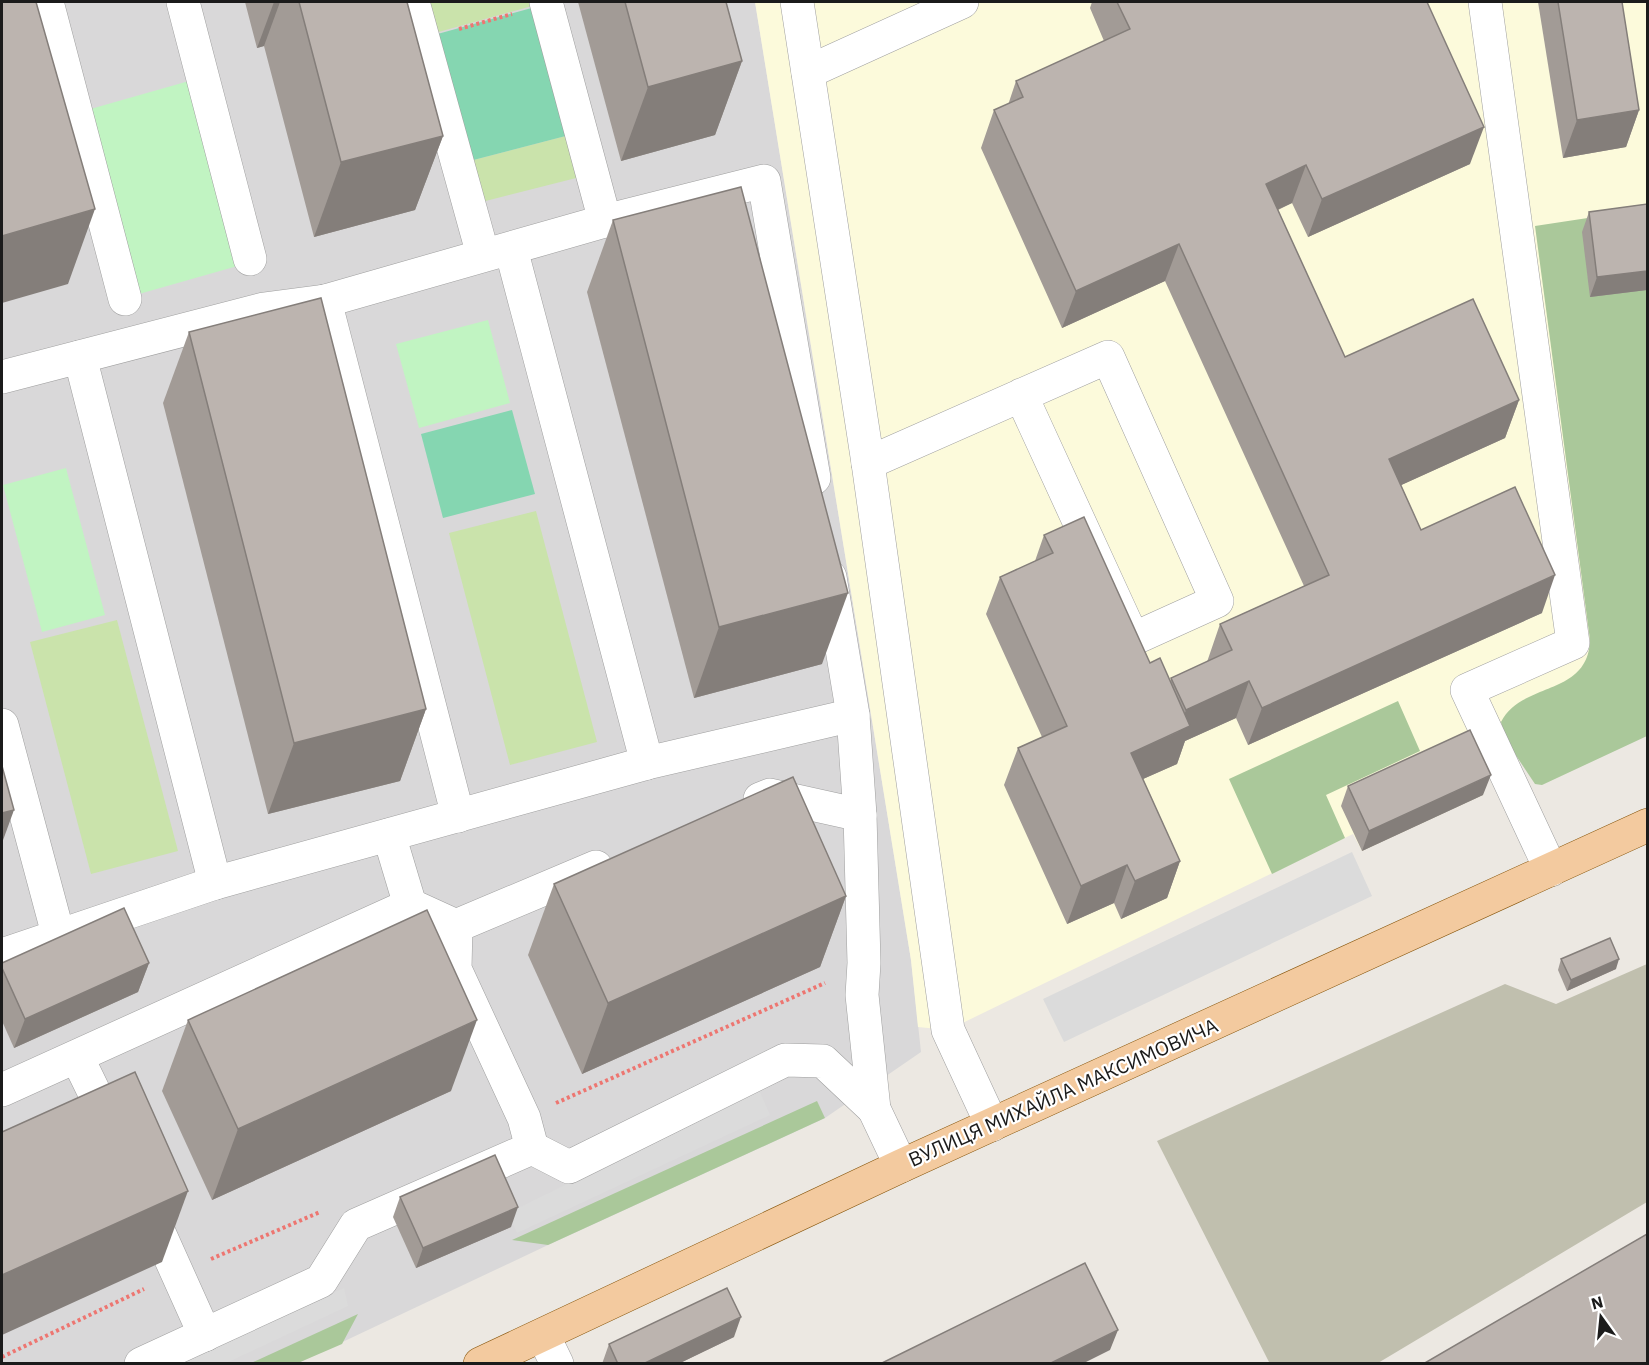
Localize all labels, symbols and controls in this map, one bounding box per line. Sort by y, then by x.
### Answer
street label: ВУЛИЦЯ МИХАЙЛА МАКСИМОВИЧА [904,1011,1222,1173]
north arrow [1571,1287,1631,1347]
text: N [1589,1291,1605,1314]

